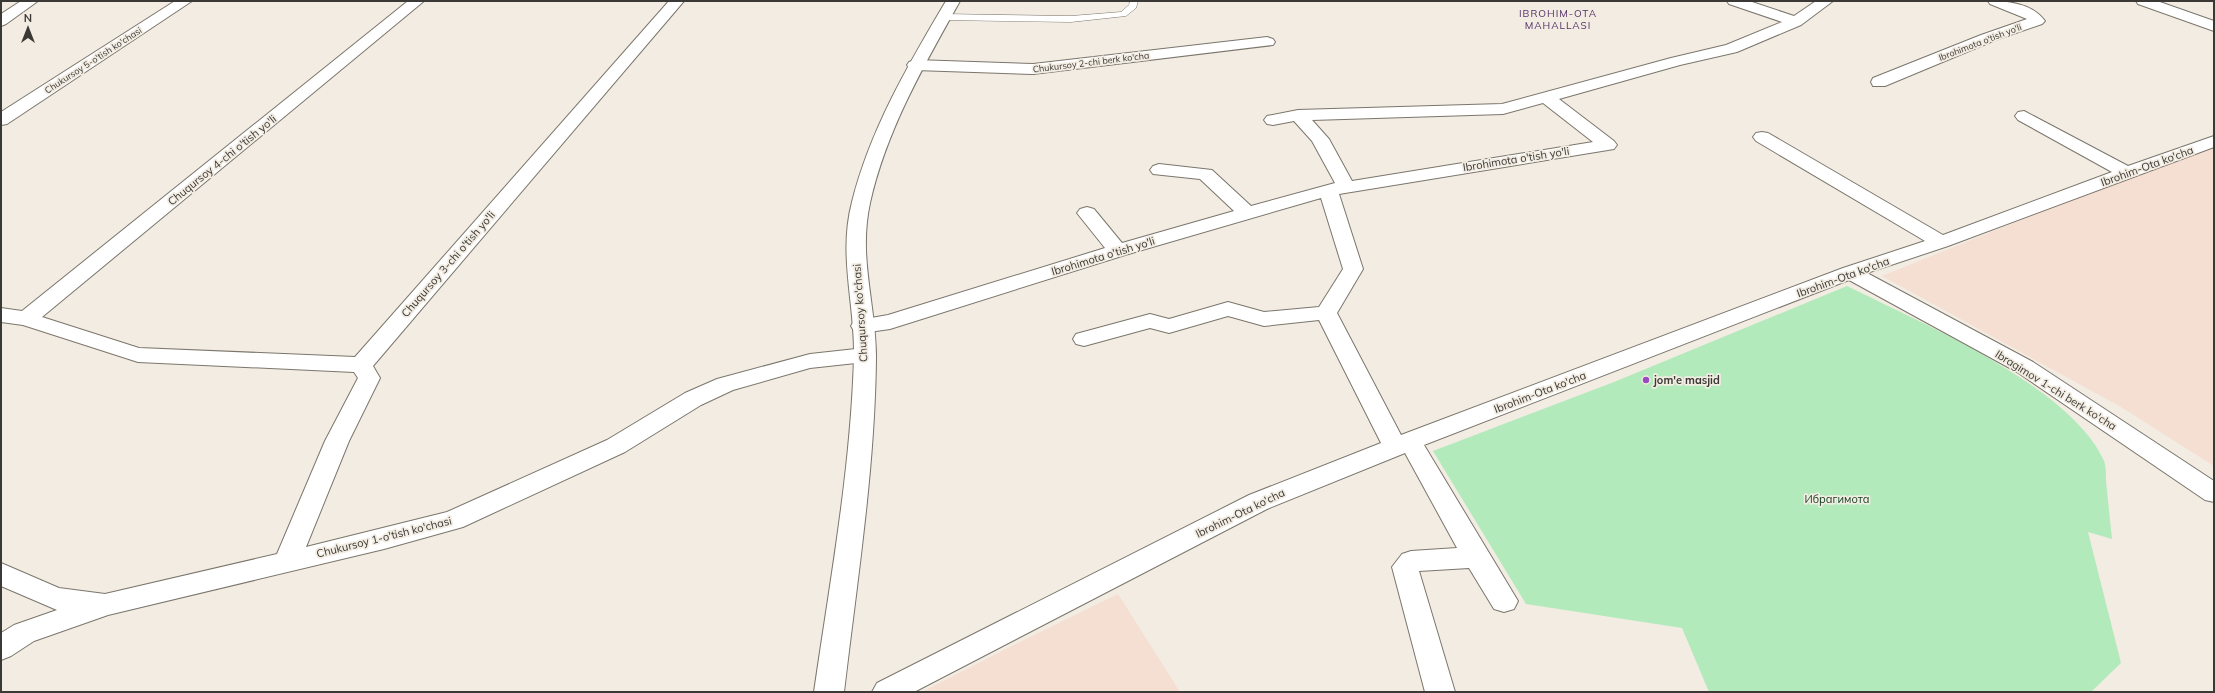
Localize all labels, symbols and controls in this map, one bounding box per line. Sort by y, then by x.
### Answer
district label: IBROHIM-OTA MAHALLASI [1519,7,1597,32]
north arrow [8,8,48,48]
text: N [24,11,32,25]
street label: Ibrohimota o'tish yo'li [1937,21,2023,64]
street label: Chukursoy 5-o'tish ko'chasi [42,24,144,96]
street label: Chukursoy 2-chi berk ko'cha [1032,49,1150,76]
street label: Chuqursoy 4-chi o'tish yo'li [165,112,279,208]
street label: Ibrohim-Ota ko'cha [2099,143,2195,189]
street label: Ibrohimota o'tish yo'li [1462,144,1570,174]
street label: Chuqursoy 3-chi o'tish yo'li [398,208,498,320]
street label: Ibrohimota o'tish yo'li [1050,234,1156,278]
street label: Ibrohim-Ota ko'cha [1795,254,1891,300]
street label: Chuqursoy ko'chasi [850,263,870,363]
street label: Ibragimov 1-chi berk ko'cha [1993,347,2119,433]
street label: Ibrohim-Ota ko'cha [1492,368,1588,416]
place label: jom'e masjid [1653,373,1720,387]
marker: jom'e masjid [1641,375,1651,385]
street label: Ibrohim-Ota ko'cha [1193,485,1287,541]
park label: Ибрагимота [1805,492,1870,506]
street label: Chukursoy 1-o'tish ko'chasi [315,513,453,561]

